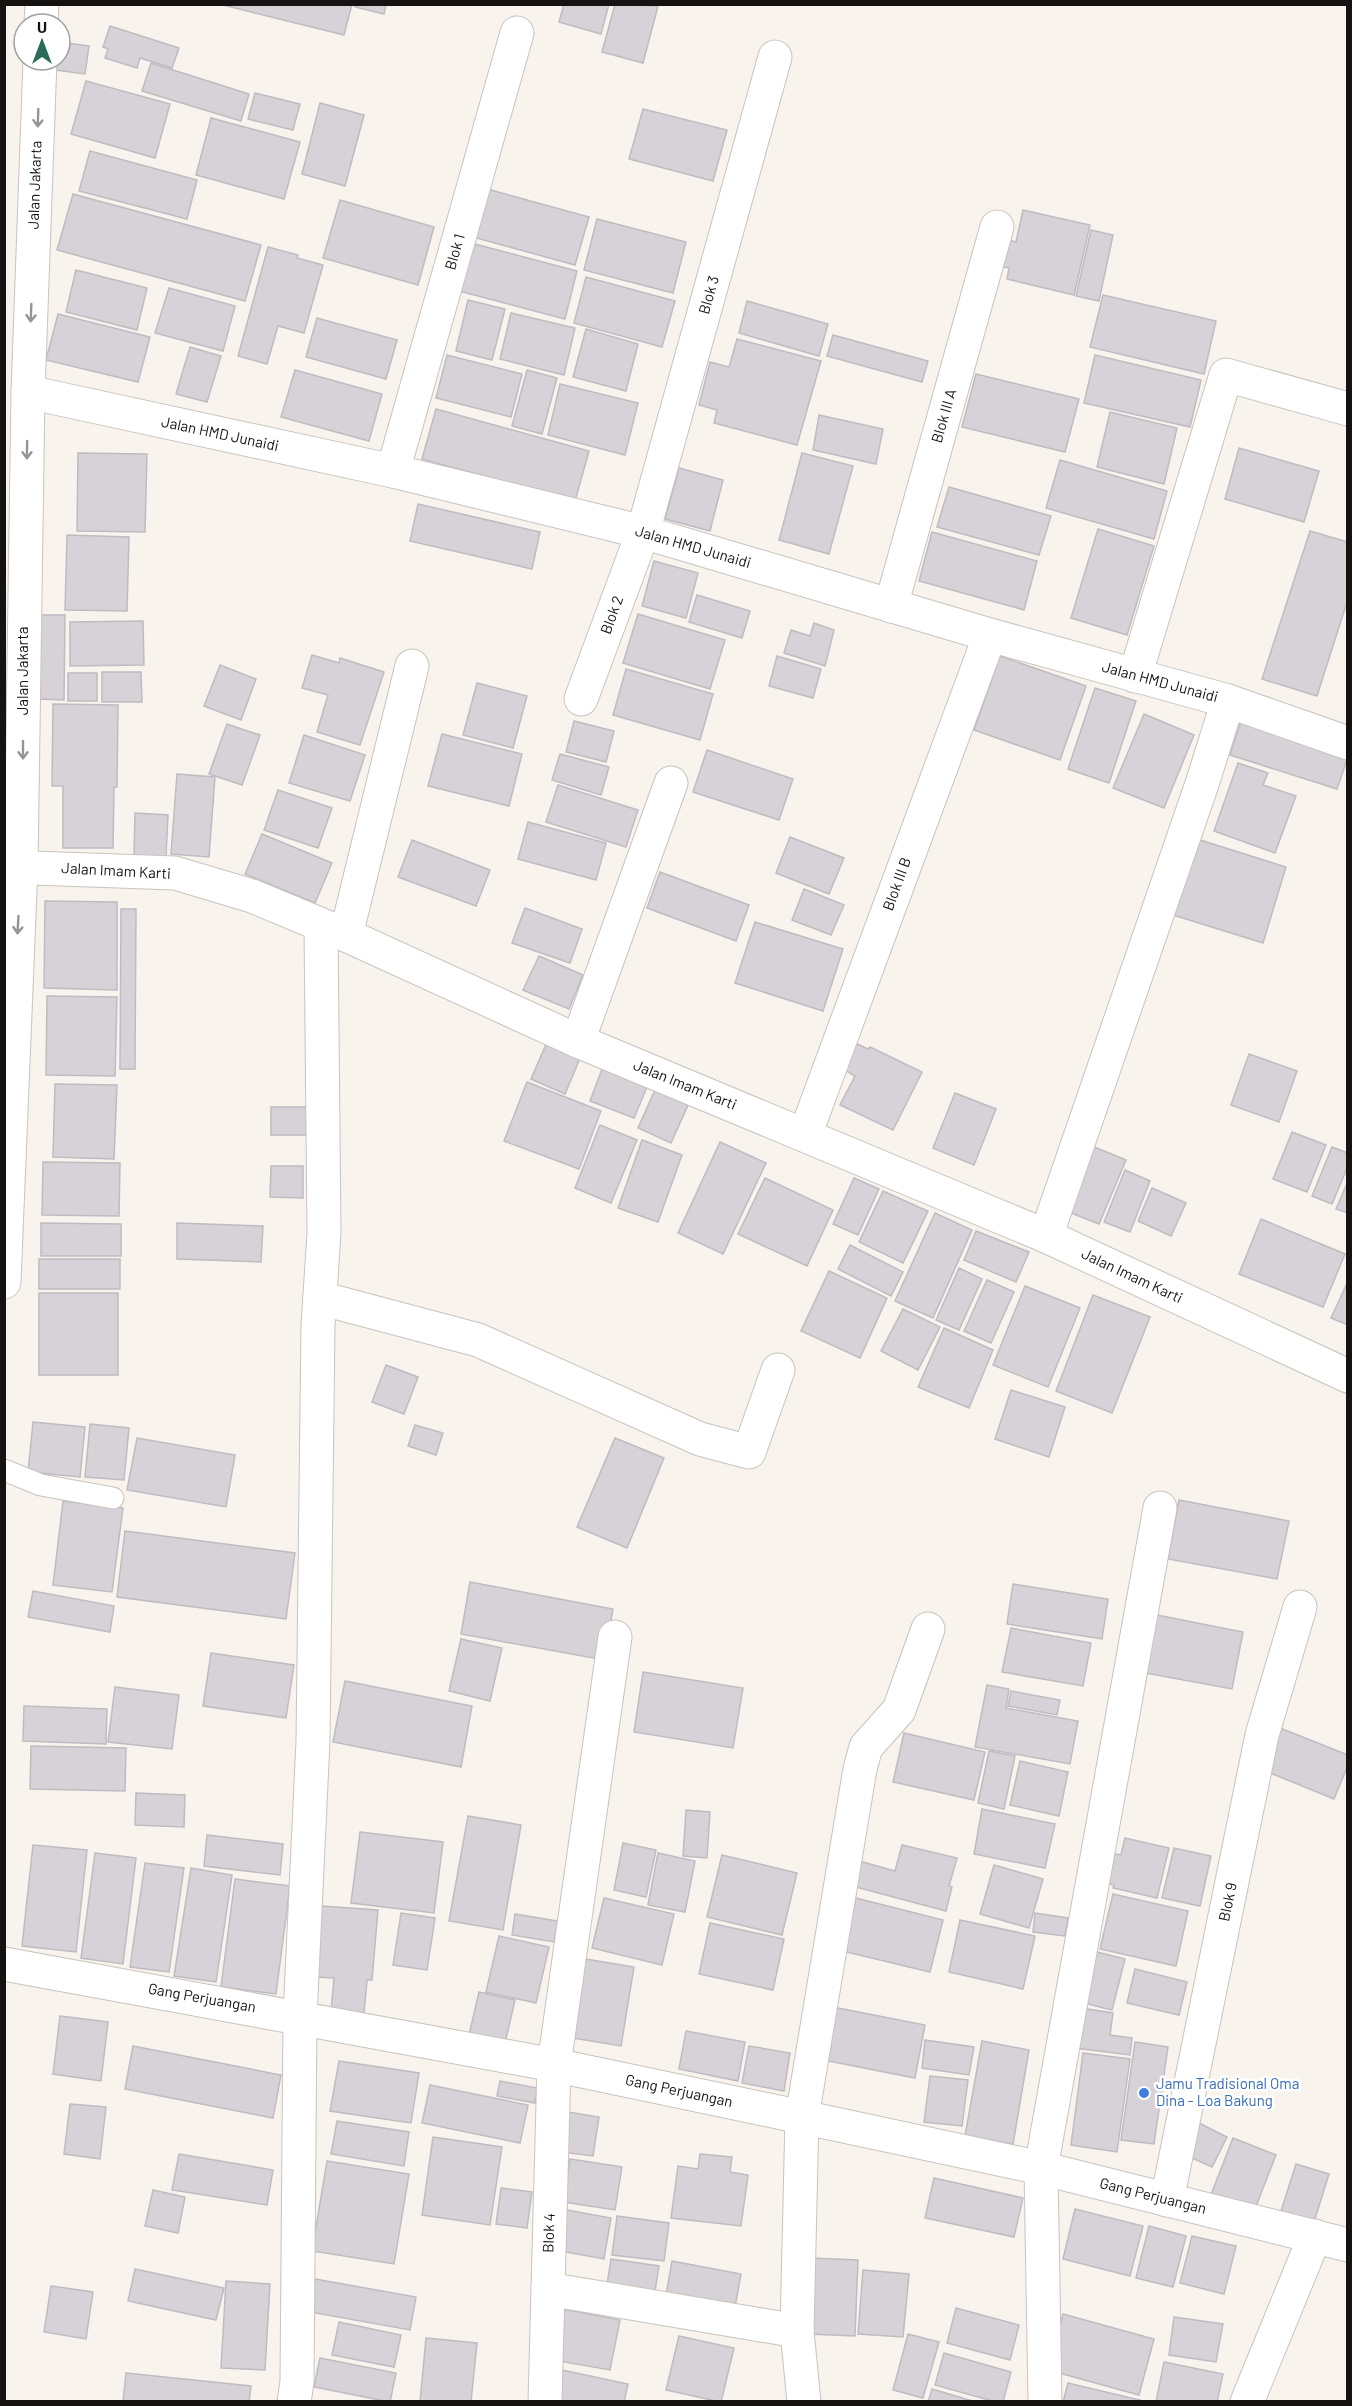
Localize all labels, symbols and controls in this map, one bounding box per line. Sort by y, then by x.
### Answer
north arrow [12,12,72,72]
text: U [37,17,47,36]
one-way arrow [32,108,43,128]
street label: Jalan Jakarta [23,140,45,230]
street label: Blok 1 [440,232,468,272]
street label: Blok 3 [694,273,722,316]
one-way arrow [25,303,36,323]
street label: Blok III A [927,387,959,445]
street label: Jalan HMD Junaidi [160,412,281,454]
one-way arrow [21,440,32,460]
street label: Jalan HMD Junaidi [633,521,753,571]
street label: Blok 2 [596,593,626,636]
street label: Jalan Jakarta [13,627,31,715]
street label: Jalan HMD Junaidi [1100,657,1220,705]
one-way arrow [17,740,29,760]
street label: Blok III B [878,854,914,913]
street label: Jalan Imam Karti [61,858,171,882]
one-way arrow [12,915,23,935]
street label: Jalan Imam Karti [631,1055,740,1113]
street label: Jalan Imam Karti [1079,1244,1186,1306]
street label: Blok 9 [1214,1881,1240,1923]
street label: Gang Perjuangan [147,1979,257,2015]
street label: Gang Perjuangan [624,2070,734,2110]
place label: Jamu Tradisional Oma Dina - Loa Bakung [1156,2074,1299,2109]
marker: Jamu Tradisional Oma Dina - Loa Bakung [1137,2086,1151,2100]
street label: Gang Perjuangan [1098,2173,1208,2217]
street label: Blok 4 [538,2213,558,2253]

